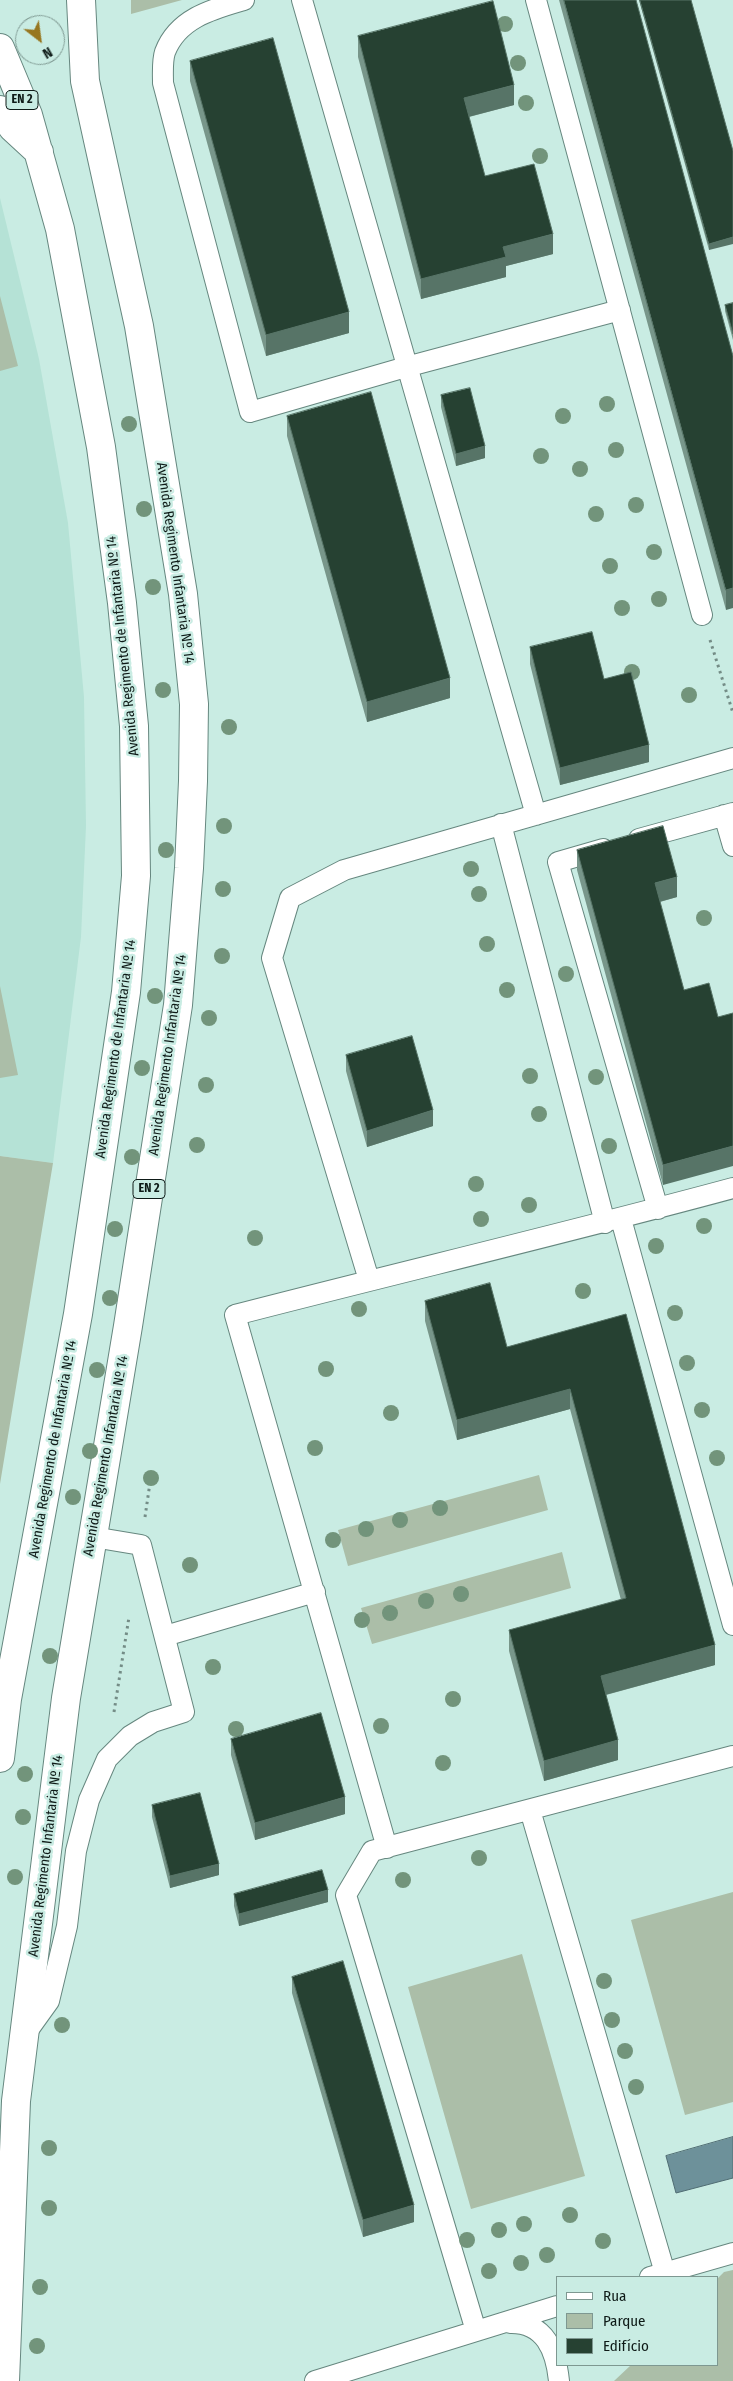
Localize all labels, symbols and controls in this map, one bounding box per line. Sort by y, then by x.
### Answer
north arrow [15,15,65,65]
text: N [39,43,55,62]
road number: EN 2 [6,90,38,110]
street label: Avenida Regimento Infantaria Nº 14 [153,461,197,665]
street label: Avenida Regimento de Infantaria Nº 14 [103,535,143,757]
street label: Avenida Regimento de Infantaria Nº 14 [92,939,140,1159]
street label: Avenida Regimento Infantaria Nº 14 [146,953,190,1157]
road number: EN 2 [133,1180,165,1198]
street label: Avenida Regimento de Infantaria Nº 14 [26,1339,80,1559]
street label: Avenida Regimento Infantaria Nº 14 [80,1355,132,1557]
street label: Avenida Regimento Infantaria Nº 14 [25,1754,67,1958]
legend [556,2276,718,2366]
text: Rua [603,2287,626,2305]
text: Parque [603,2312,646,2330]
text: Edifício [603,2337,649,2355]

